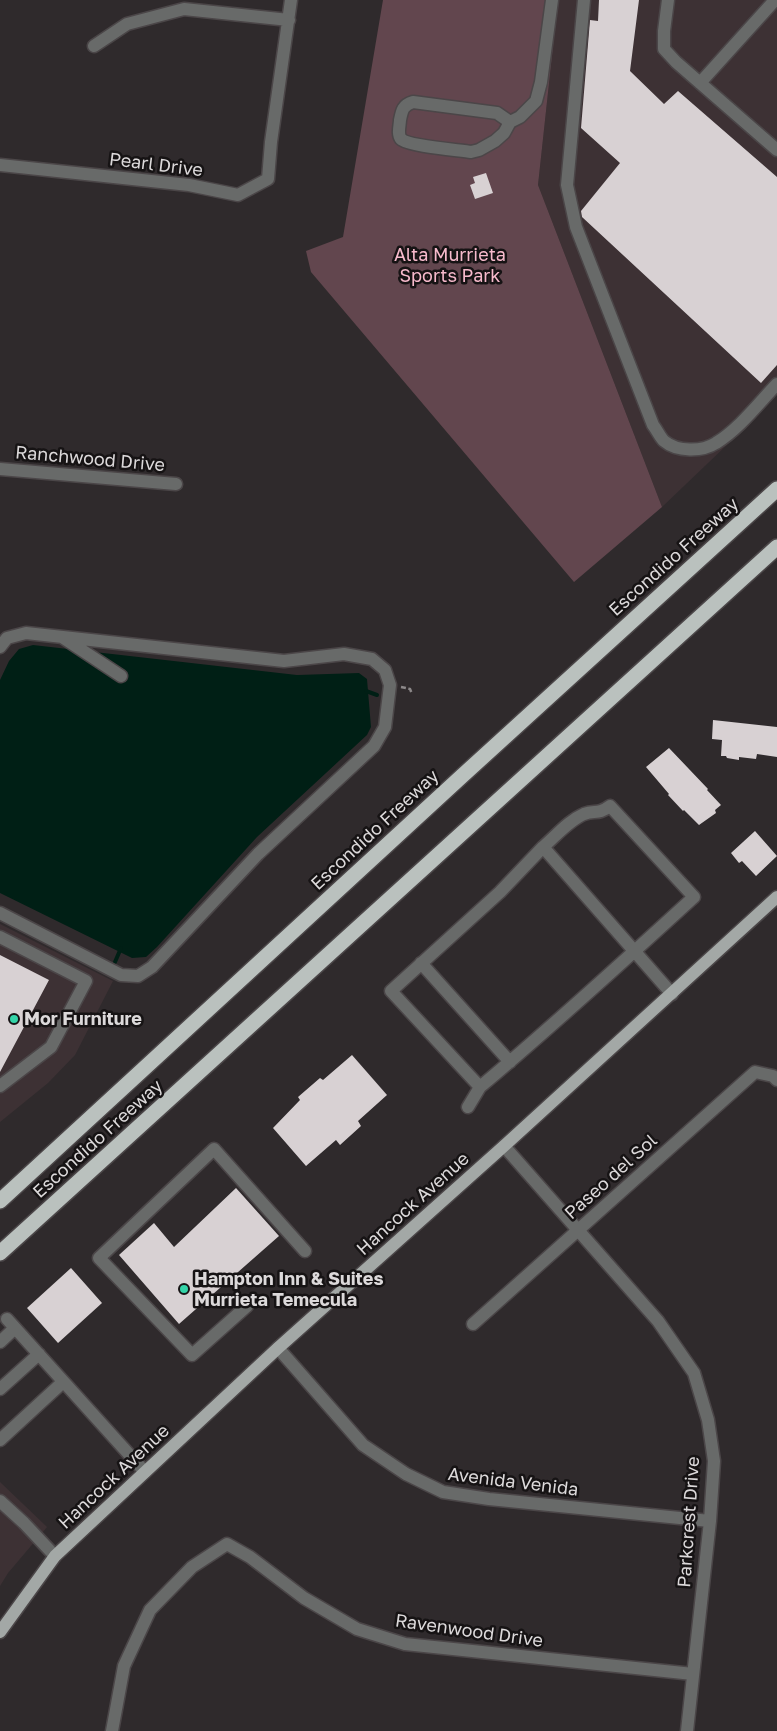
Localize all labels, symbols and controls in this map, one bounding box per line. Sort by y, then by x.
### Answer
street label: Pearl Drive [108,149,204,181]
park label: Alta Murrieta Sports Park [394,244,506,286]
street label: Ranchwood Drive [14,442,166,476]
street label: Escondido Freeway [605,493,743,621]
street label: Escondido Freeway [307,765,443,895]
place label: Mor Furniture [24,1008,142,1030]
marker: Mor Furniture [8,1013,20,1025]
street label: Escondido Freeway [29,1075,167,1203]
street label: Paseo del Sol [560,1130,662,1224]
street label: Hancock Avenue [352,1148,474,1260]
place label: Hampton Inn & Suites Murrieta Temecula [194,1268,384,1310]
marker: Hampton Inn & Suites Murrieta Temecula [178,1283,190,1295]
street label: Hancock Avenue [54,1420,174,1534]
street label: Parkcrest Drive [674,1456,704,1588]
street label: Avenida Venida [447,1463,579,1501]
street label: Ravenwood Drive [394,1610,544,1652]

